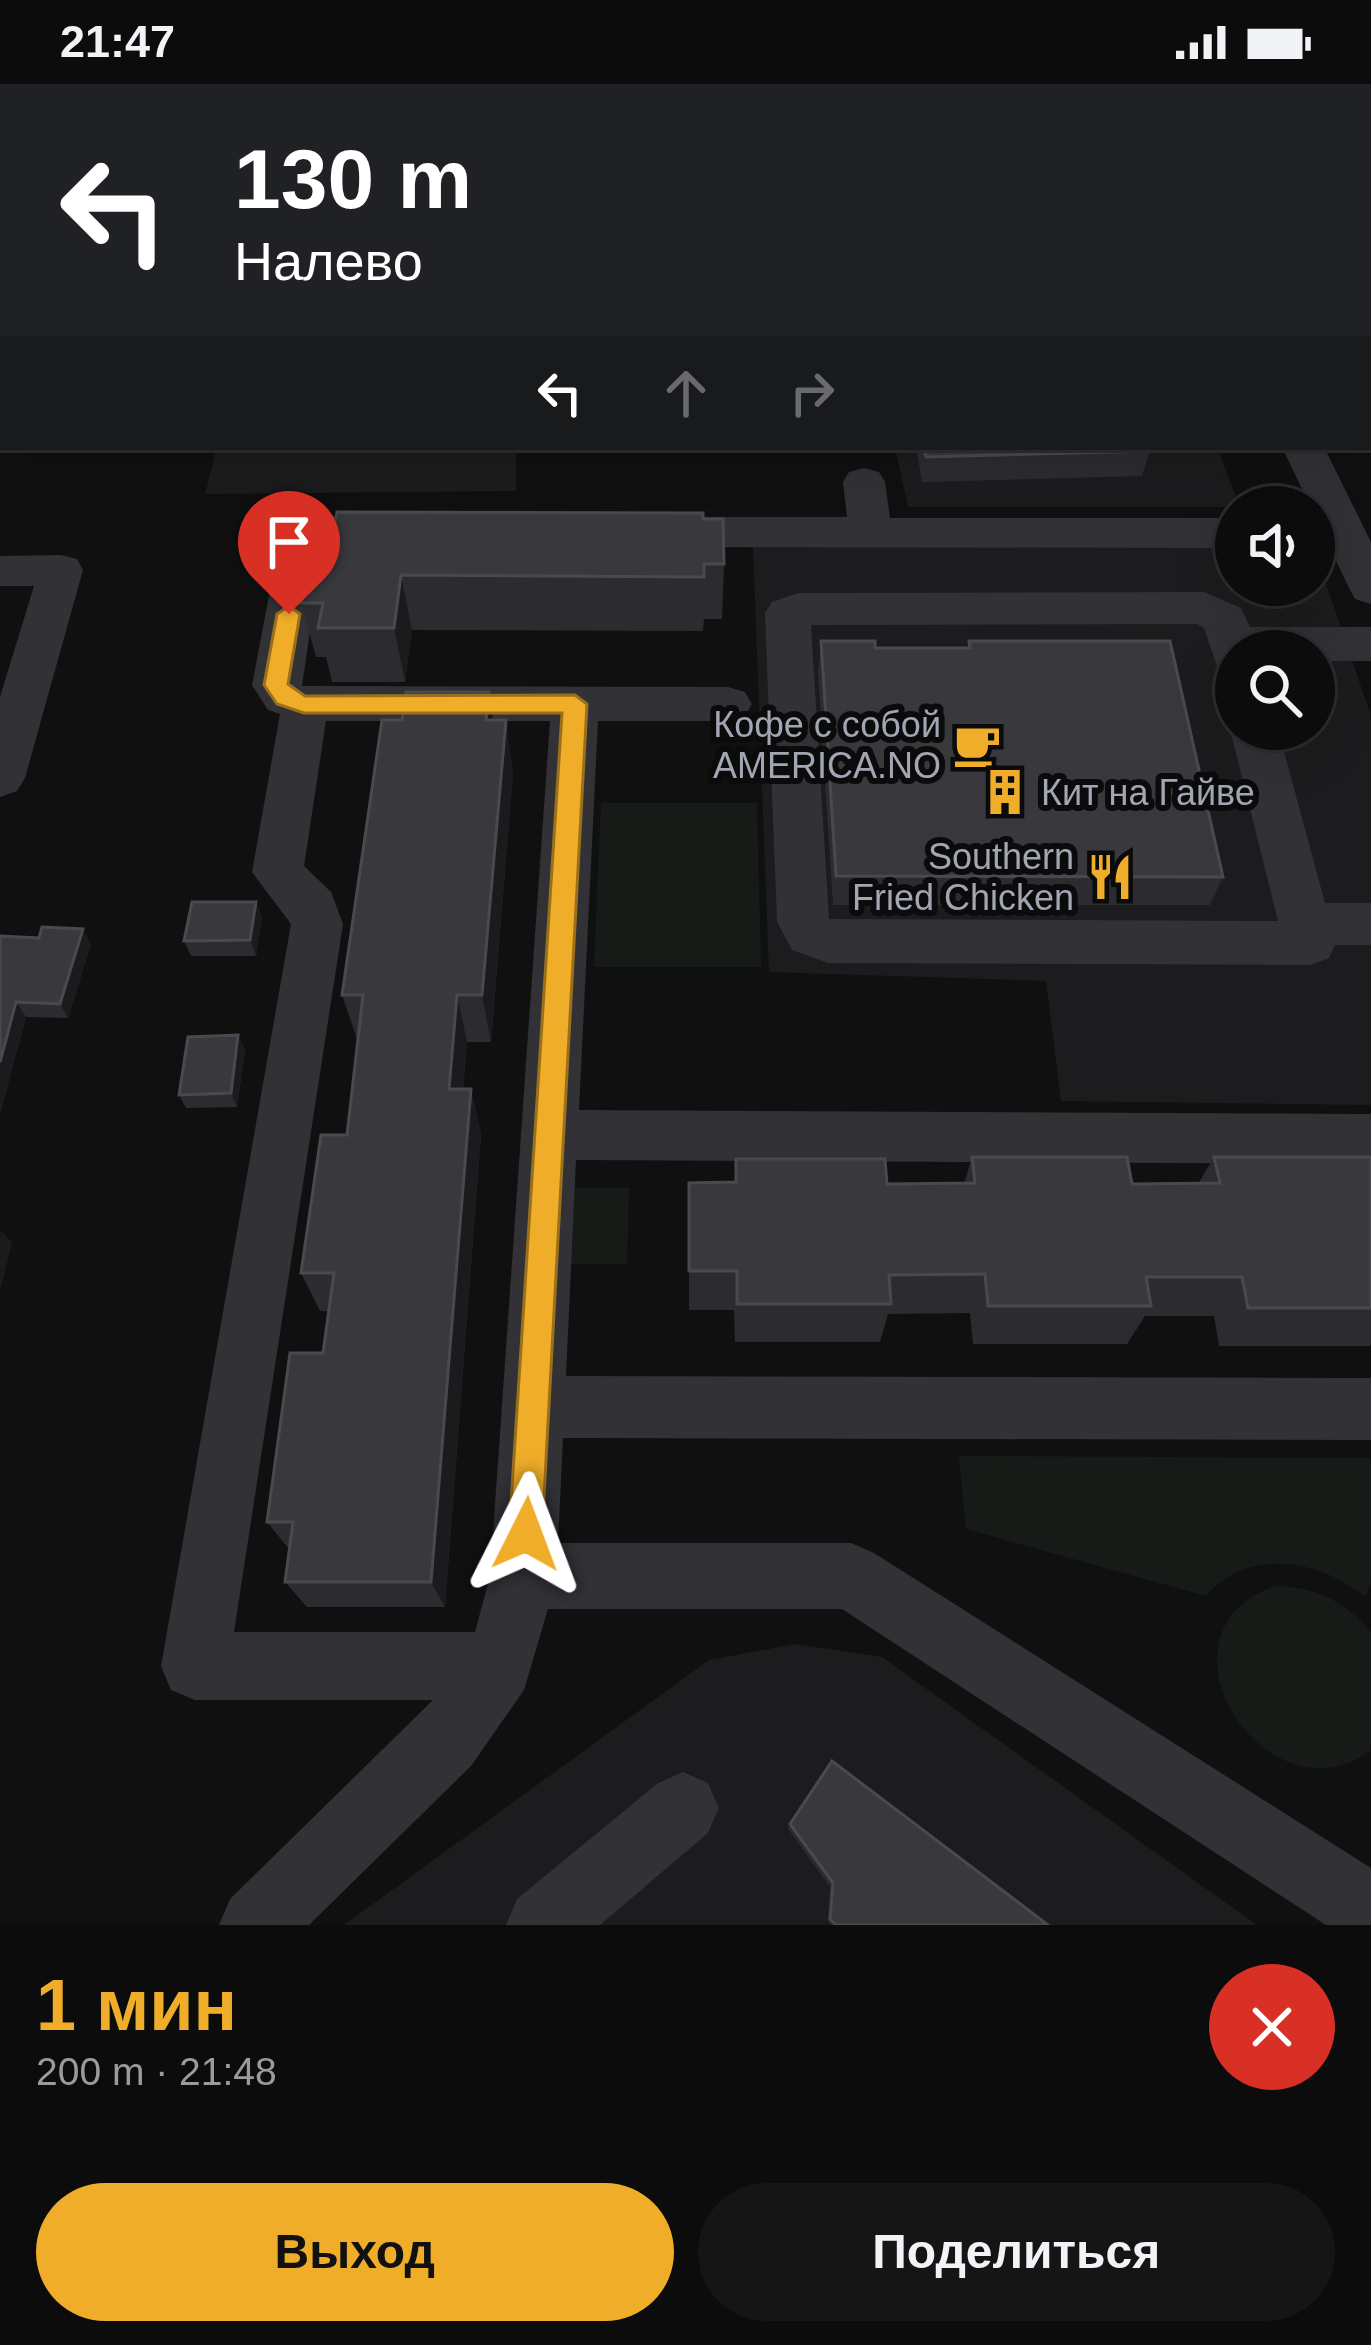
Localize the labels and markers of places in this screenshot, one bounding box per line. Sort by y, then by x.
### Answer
pin [238,491,340,614]
place label: Кофе с собой AMERICA.NO [713,704,941,786]
cafe icon: Кофе с собой AMERICA.NO [952,720,1002,770]
building icon: Кит на Гайве [980,767,1030,817]
place label: Кит на Гайве [1041,772,1255,813]
place label: Southern Fried Chicken [852,836,1074,918]
restaurant icon: Southern Fried Chicken [1085,852,1135,902]

